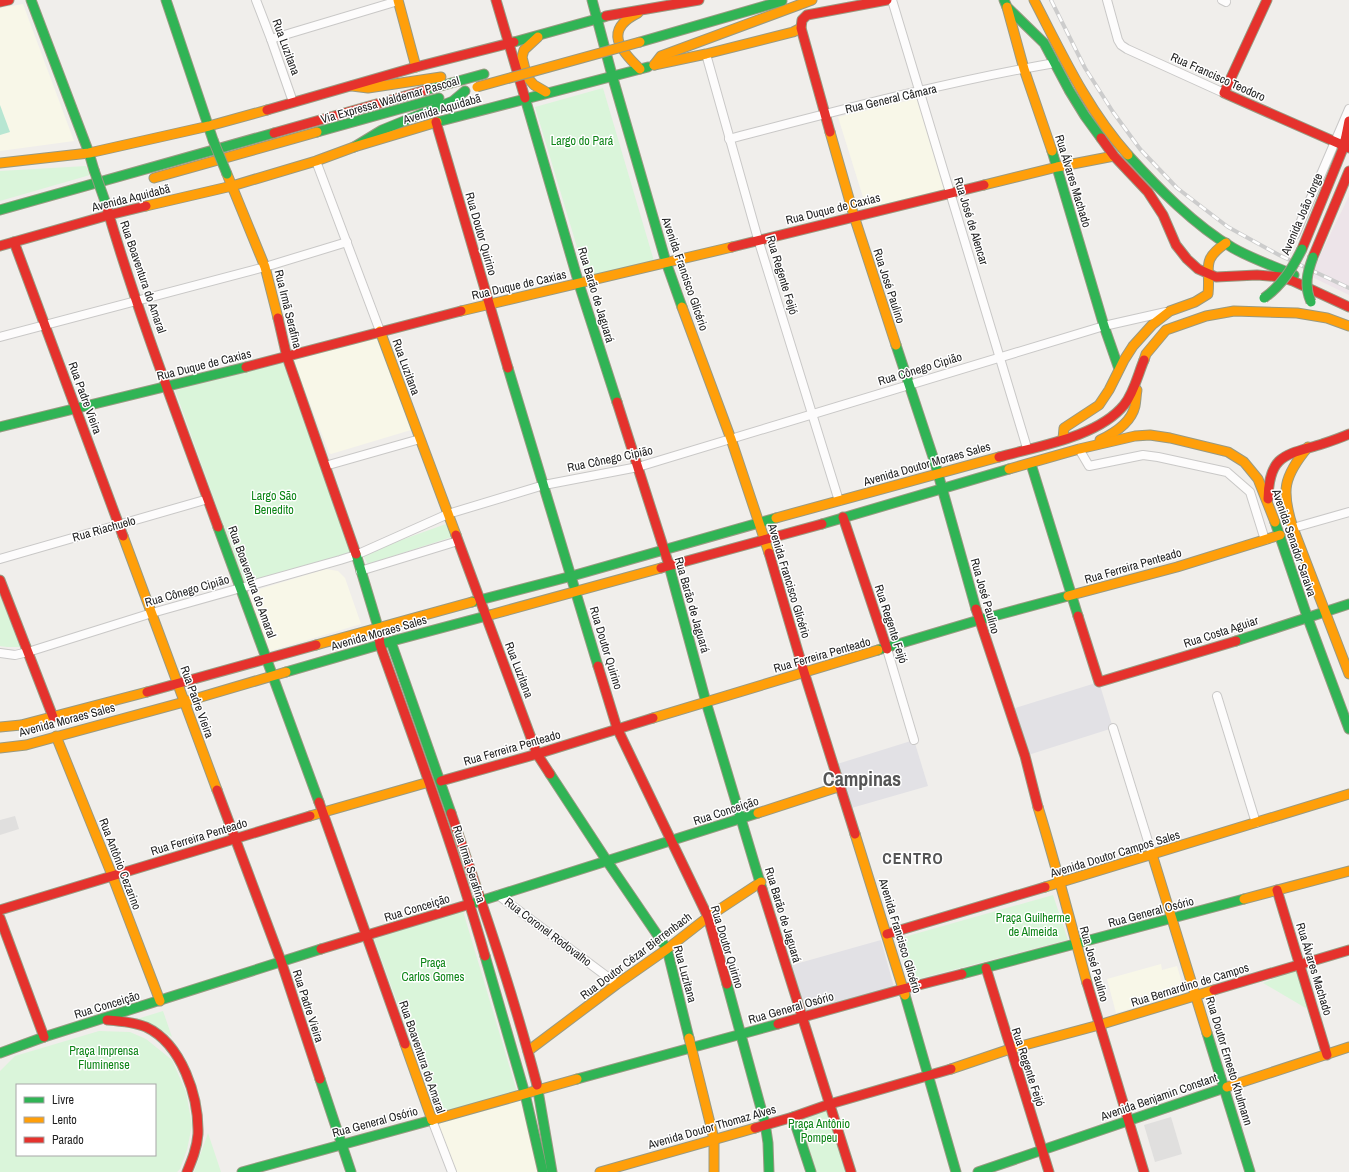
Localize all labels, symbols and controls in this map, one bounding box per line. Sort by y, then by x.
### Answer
street label: Rua Luzitana [268,17,304,78]
street label: Rua Francisco Teodoro [1168,49,1268,105]
street label: Via Expressa Waldemar Pascoal [319,73,461,127]
street label: Rua General Câmara [844,81,939,117]
street label: Avenida Aquidabã [400,90,483,128]
park label: Largo do Pará [551,133,614,149]
street label: Rua Álvares Machado [1051,133,1095,229]
street label: Avenida João Jorge [1277,171,1326,258]
street label: Rua José de Alencar [950,175,992,267]
street label: Avenida Aquidabã [89,180,172,216]
street label: Rua Duque de Caxias [784,190,882,228]
street label: Rua Doutor Quirino [461,191,501,277]
street label: Avenida Francisco Glicério [658,214,712,333]
street label: Rua Boaventura do Amaral [116,219,170,335]
street label: Rua Regente Feijó [762,233,802,317]
street label: Rua Barão de Jaguará [574,245,618,345]
street label: Rua José Paulino [869,247,909,325]
street label: Rua Duque de Caxias [470,266,568,304]
street label: Rua Irmã Serafina [271,268,306,350]
street label: Rua Luzitana [388,337,424,398]
street label: Rua Duque de Caxias [155,346,253,384]
street label: Rua Cônego Cipião [876,349,964,389]
street label: Rua Padre Vieira [65,360,106,437]
street label: Avenida Doutor Moraes Sales [861,438,992,490]
street label: Rua Cônego Cipião [566,442,654,476]
street label: Avenida Senador Saraiva [1268,486,1320,599]
park label: Largo São Benedito [251,488,297,518]
street label: Rua Riachuelo [71,512,137,546]
street label: Avenida Francisco Glicério [764,521,814,640]
street label: Rua Boaventura do Amaral [224,524,280,640]
street label: Rua Ferreira Penteado [1083,545,1183,587]
street label: Rua Barão de Jaguará [671,555,713,655]
street label: Rua José Paulino [967,556,1003,636]
street label: Rua Cônego Cipião [143,571,231,611]
street label: Rua Regente Feijó [871,582,911,666]
street label: Rua Doutor Quirino [586,605,626,691]
street label: Avenida Moraes Sales [328,612,429,655]
street label: Rua Costa Aguiar [1182,612,1261,652]
street label: Rua Ferreira Penteado [772,634,872,676]
street label: Rua Luzitana [501,640,537,701]
street label: Rua Padre Vieira [177,664,218,741]
street label: Avenida Moraes Sales [16,699,117,741]
street label: Rua Ferreira Penteado [462,727,562,769]
district label: Campinas [823,765,901,792]
street label: Rua Conceição [691,793,761,829]
street label: Rua Ferreira Penteado [149,815,249,859]
street label: Rua Antônio Cezarino [95,816,145,912]
street label: Rua Irmã Serafina [449,823,489,905]
street label: Avenida Doutor Campos Sales [1047,827,1182,882]
district label: CENTRO [882,847,944,869]
street label: Rua Barão de Jaguará [761,865,805,965]
street label: Avenida Francisco Glicério [875,876,925,995]
street label: Rua Conceição [382,890,452,926]
street label: Rua General Osório [1106,893,1196,931]
street label: Rua Coronel Rodovalho [501,894,595,970]
street label: Rua Doutor Quirino [707,904,747,990]
street label: Rua Doutor Cézar Bierrenbach [577,909,695,1003]
park label: Praça Guilherme de Almeida [996,910,1070,940]
street label: Rua Álvares Machado [1292,921,1336,1017]
street label: Rua José Paulino [1076,924,1112,1004]
street label: Rua Luzitana [670,944,700,1005]
park label: Praça Carlos Gomes [402,955,465,985]
street label: Rua Bernardino de Campos [1129,959,1251,1011]
street label: Rua Padre Vieira [289,967,327,1045]
street label: Rua Conceição [72,987,142,1023]
street label: Rua General Osório [746,988,836,1028]
street label: Rua Doutor Ernesto Khulmann [1202,995,1256,1127]
street label: Rua Boaventura do Amaral [395,999,449,1115]
street label: Rua Regente Feijó [1008,1025,1048,1109]
park label: Praça Imprensa Fluminense [69,1043,139,1073]
street label: Avenida Benjamin Constant [1098,1069,1220,1125]
legend [16,1084,156,1156]
text: Livre [52,1092,74,1108]
street label: Avenida Doutor Thomaz Alves [645,1101,778,1153]
street label: Rua General Osório [330,1103,420,1141]
text: Lento [52,1112,77,1128]
park label: Praça Antônio Pompeu [788,1116,850,1146]
text: Parado [52,1132,84,1148]

